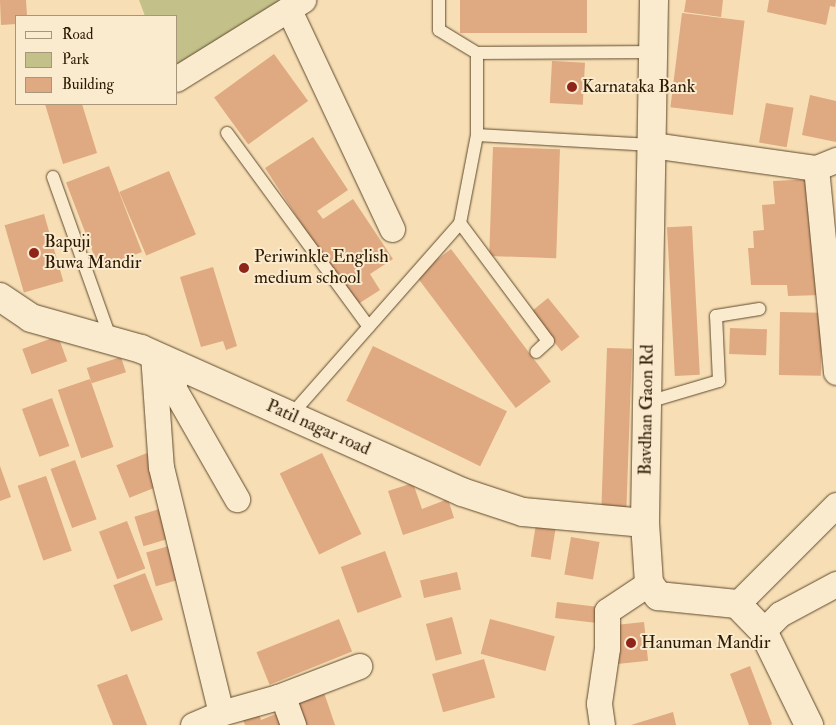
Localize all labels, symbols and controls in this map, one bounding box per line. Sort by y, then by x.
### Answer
legend [15,15,178,105]
text: Road [62,25,93,44]
text: Park [62,50,89,69]
text: Building [62,75,114,94]
place label: Karnataka Bank [582,76,695,98]
marker: Karnataka Bank [566,81,578,93]
place label: Bapuji Buwa Mandir [44,232,142,274]
marker: Bapuji Buwa Mandir [28,247,40,259]
place label: Periwinkle English medium school [254,247,389,290]
marker: Periwinkle English medium school [238,262,250,274]
street label: Bavdhan Gaon Rd [635,344,659,476]
street label: Patil nagar road [263,395,373,461]
place label: Hanuman Mandir [641,632,770,654]
marker: Hanuman Mandir [625,637,637,649]

